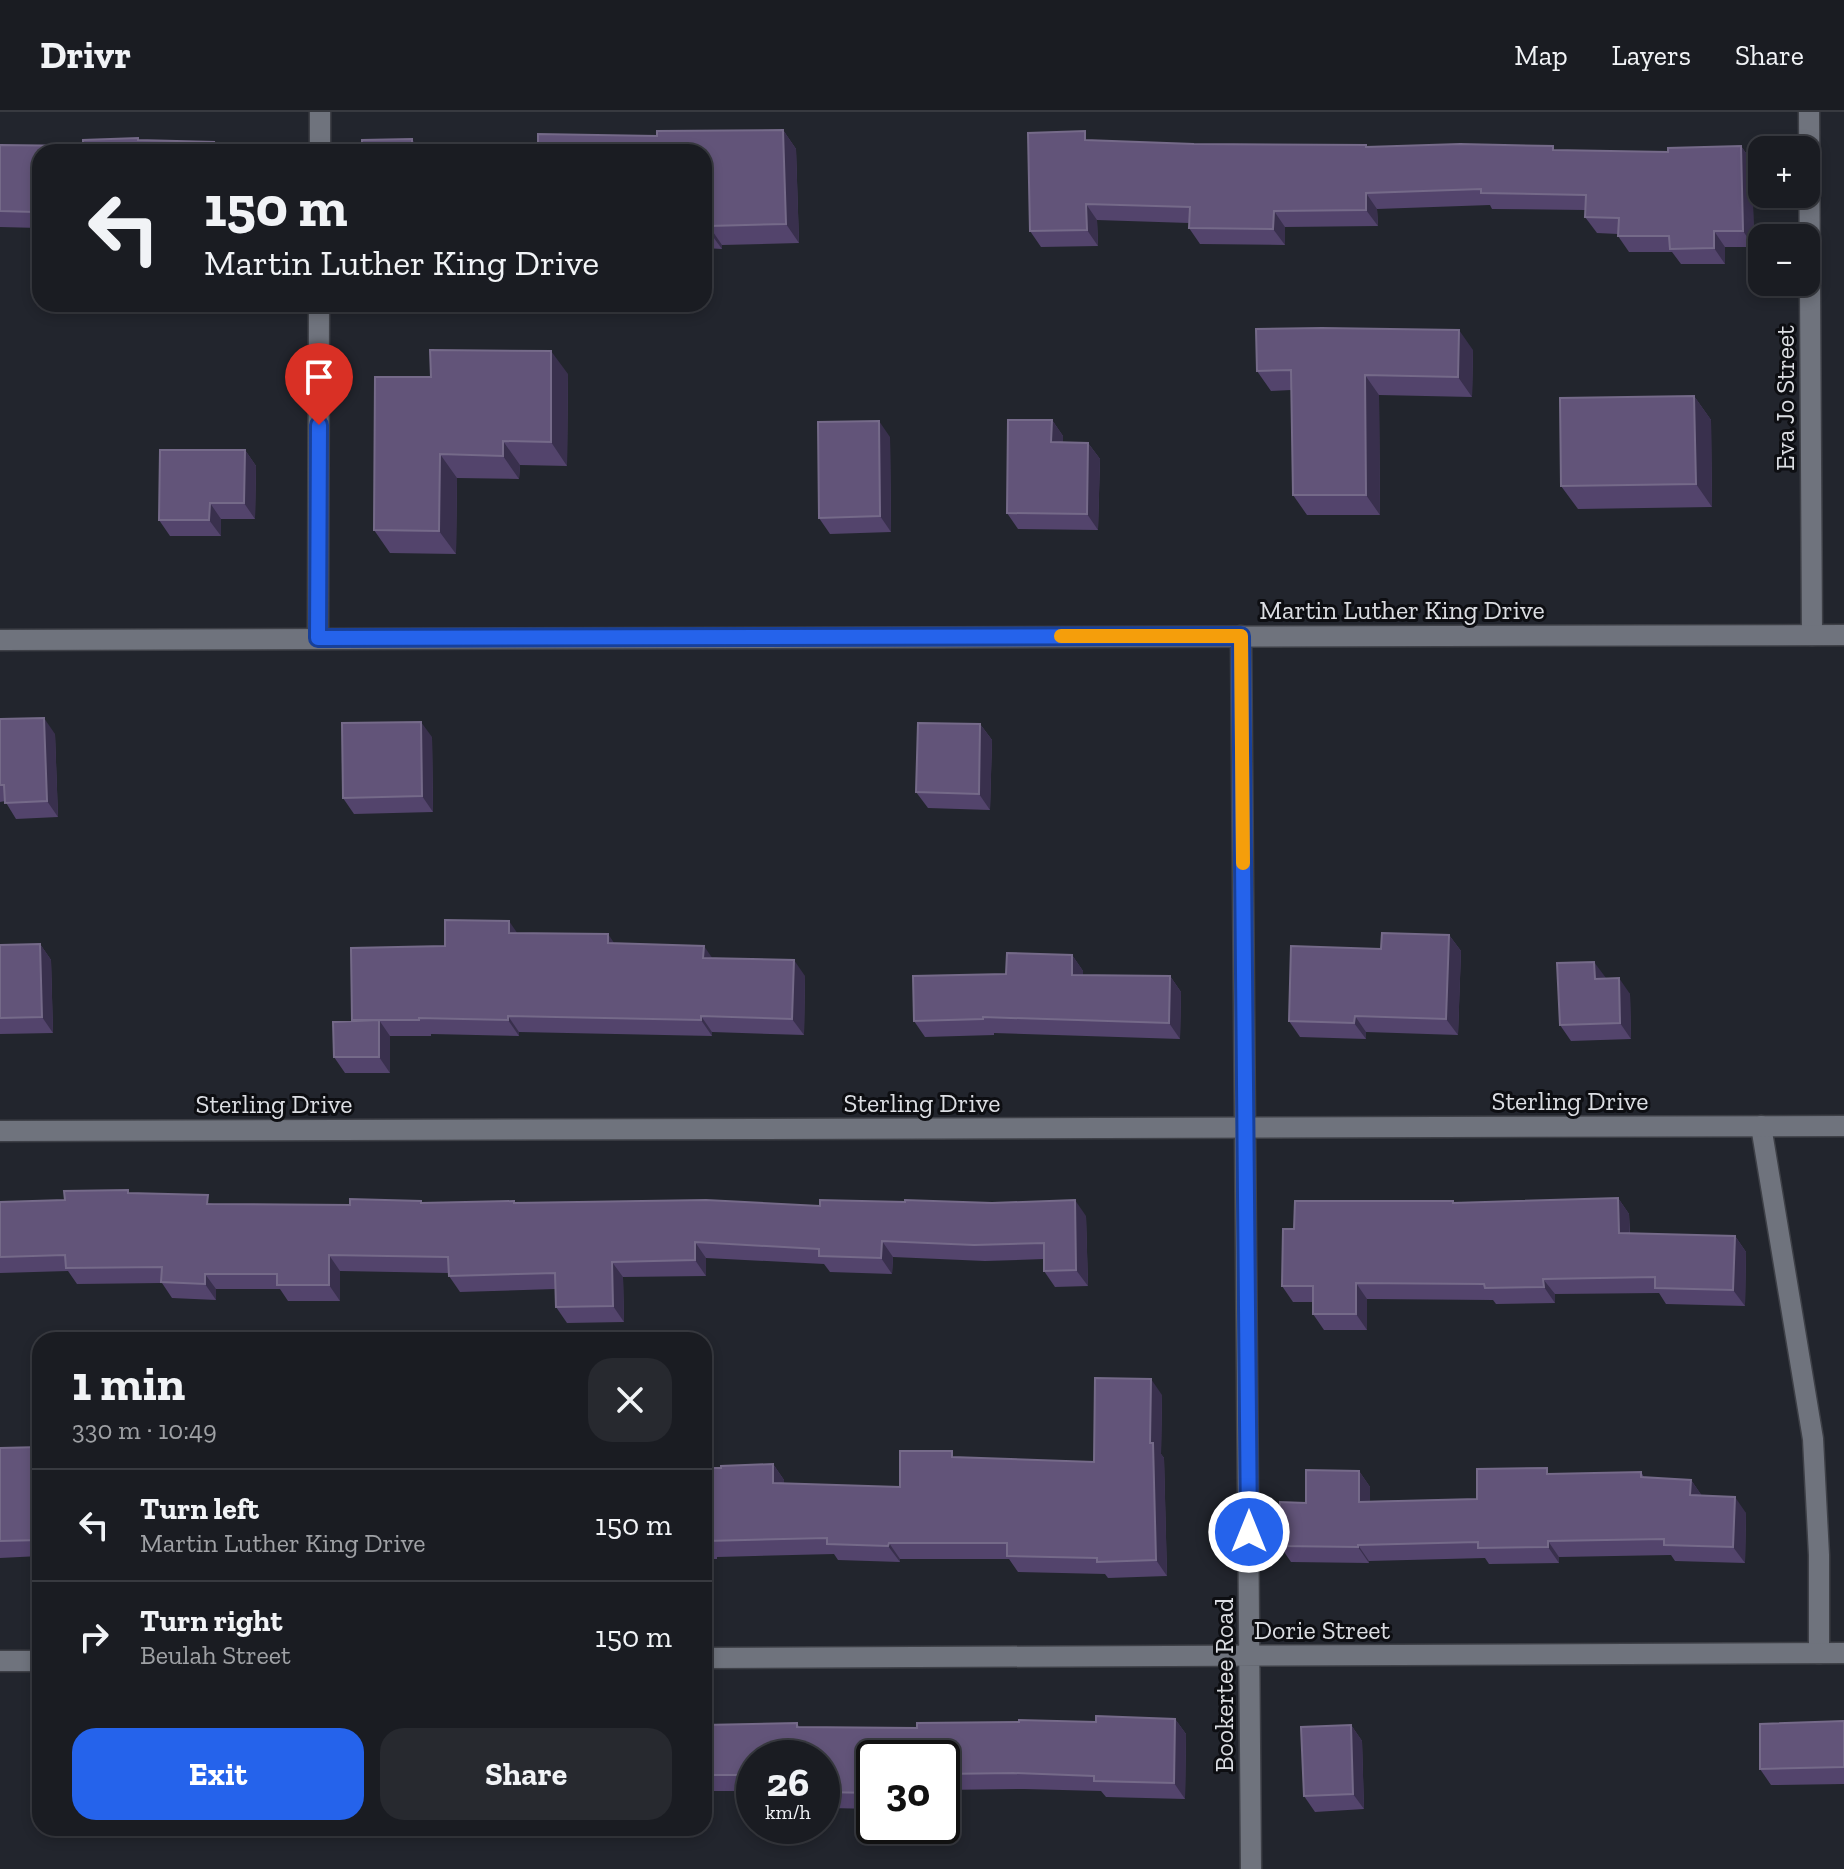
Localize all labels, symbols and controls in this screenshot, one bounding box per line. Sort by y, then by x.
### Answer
text: Drivr [40,32,131,78]
text: Map [1514,39,1568,72]
text: Layers [1612,39,1691,72]
text: Share [1735,39,1804,72]
map controls [1748,136,1820,296]
button: + [1748,136,1820,208]
text: 150 m [204,173,348,240]
icon: left [72,176,176,280]
button: − [1748,224,1820,296]
text: Martin Luther King Drive [204,241,599,284]
street label: Eva Jo Street [1769,325,1801,471]
pin [285,343,353,425]
icon: arrive [297,355,341,399]
street label: Martin Luther King Drive [1259,594,1545,626]
street label: Sterling Drive [1492,1085,1648,1117]
street label: Sterling Drive [844,1087,1000,1119]
street label: Sterling Drive [196,1088,352,1120]
text: 1 min [72,1355,185,1412]
button: close [588,1358,672,1442]
text: 330 m · 10:49 [72,1414,217,1446]
position arrow [1207,1490,1291,1574]
text: Turn left [140,1491,259,1527]
icon: left [72,1503,116,1547]
text: 150 m [595,1507,672,1543]
text: Martin Luther King Drive [140,1527,425,1559]
street label: Bookertee Road [1208,1598,1240,1772]
text: Turn right [140,1603,282,1639]
street label: Dorie Street [1254,1614,1391,1646]
icon: right [72,1615,116,1659]
text: 150 m [595,1619,672,1655]
text: Beulah Street [140,1639,291,1671]
button: Exit [72,1728,364,1820]
button: Share [380,1728,672,1820]
speed limit sign: 30 [856,1740,960,1844]
text: 26 [767,1758,809,1806]
text: km/h [765,1800,811,1824]

